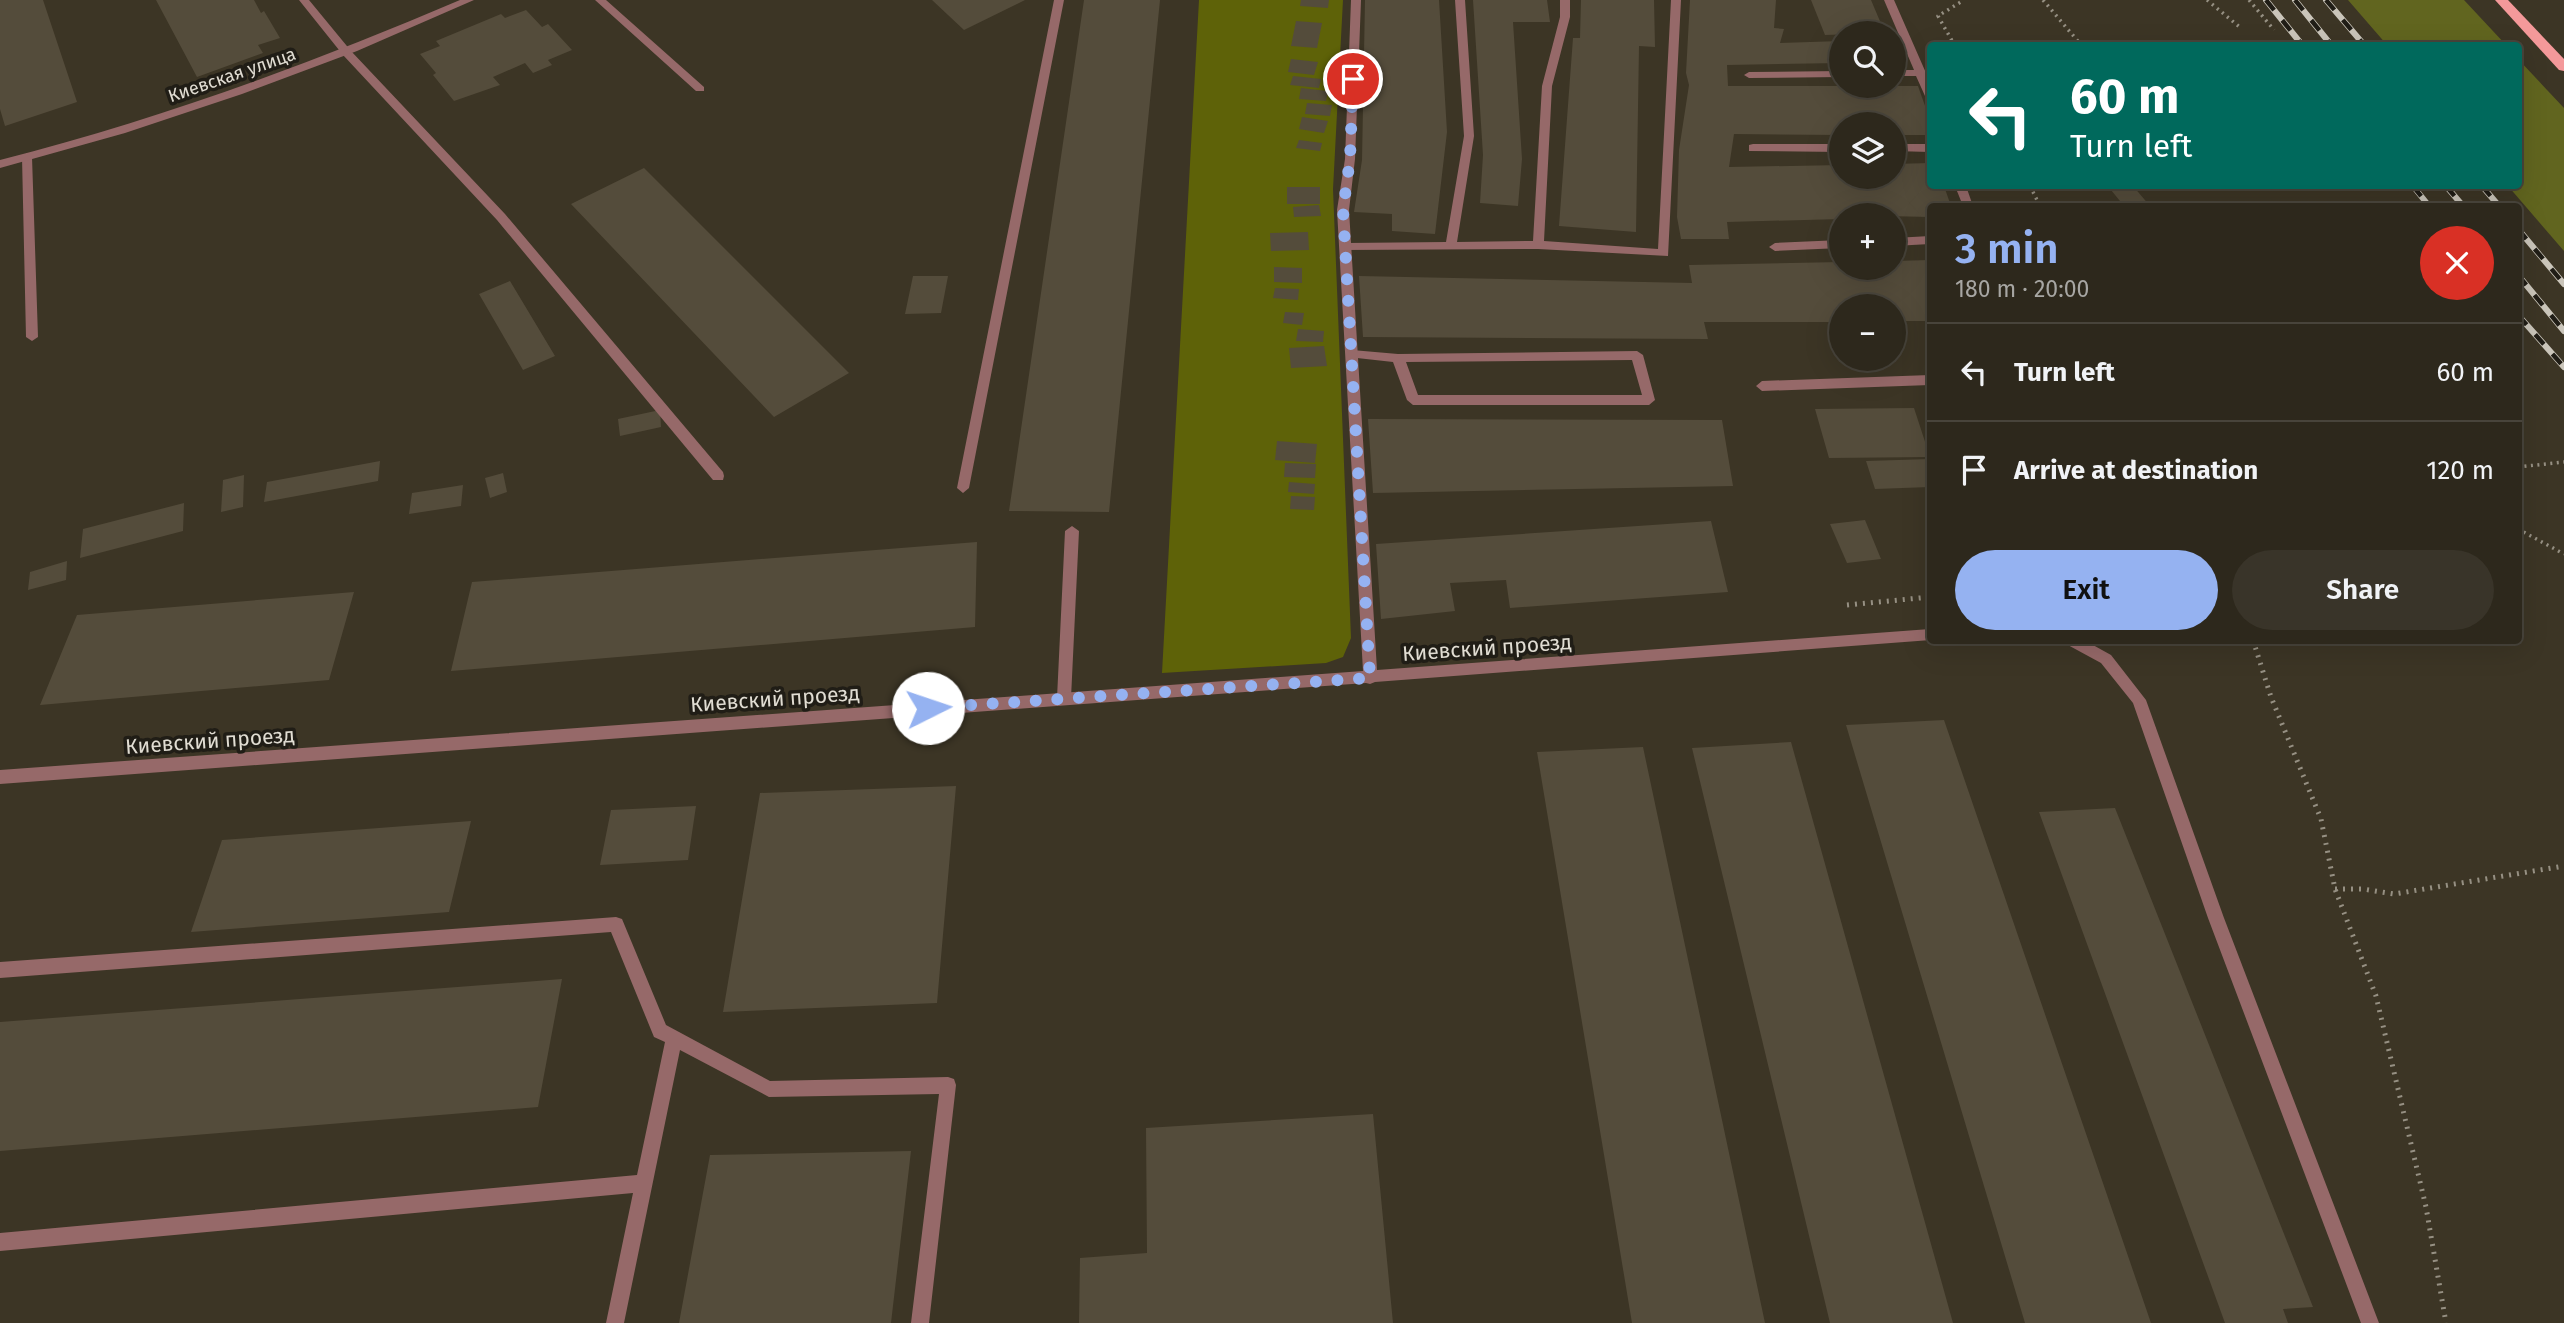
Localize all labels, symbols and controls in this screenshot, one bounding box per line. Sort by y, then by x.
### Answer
map controls [1829,21,1906,371]
button: search [1829,21,1906,98]
street label: Киевская улица [165,43,299,107]
pin [1323,49,1383,109]
icon: arrive [1334,60,1372,98]
text: 60 m [2070,67,2179,126]
icon: left [1955,70,2046,161]
button: layers [1829,112,1906,189]
text: Turn left [2070,127,2192,165]
button: + [1829,203,1906,280]
text: 3 min [1955,224,2059,274]
button: close [2420,226,2494,300]
text: 180 m · 20:00 [1955,275,2089,303]
button: − [1829,294,1906,371]
icon: left [1955,353,1993,391]
text: Turn left [2014,357,2115,388]
text: 60 m [2436,357,2494,388]
icon: arrive [1955,451,1993,489]
text: Arrive at destination [2014,455,2258,486]
text: 120 m [2426,455,2494,486]
button: Exit [1955,550,2218,630]
button: Share [2232,550,2494,630]
street label: Киевский проезд [1401,629,1573,667]
position arrow [891,671,965,745]
street label: Киевский проезд [689,680,861,718]
street label: Киевский проезд [124,722,296,760]

